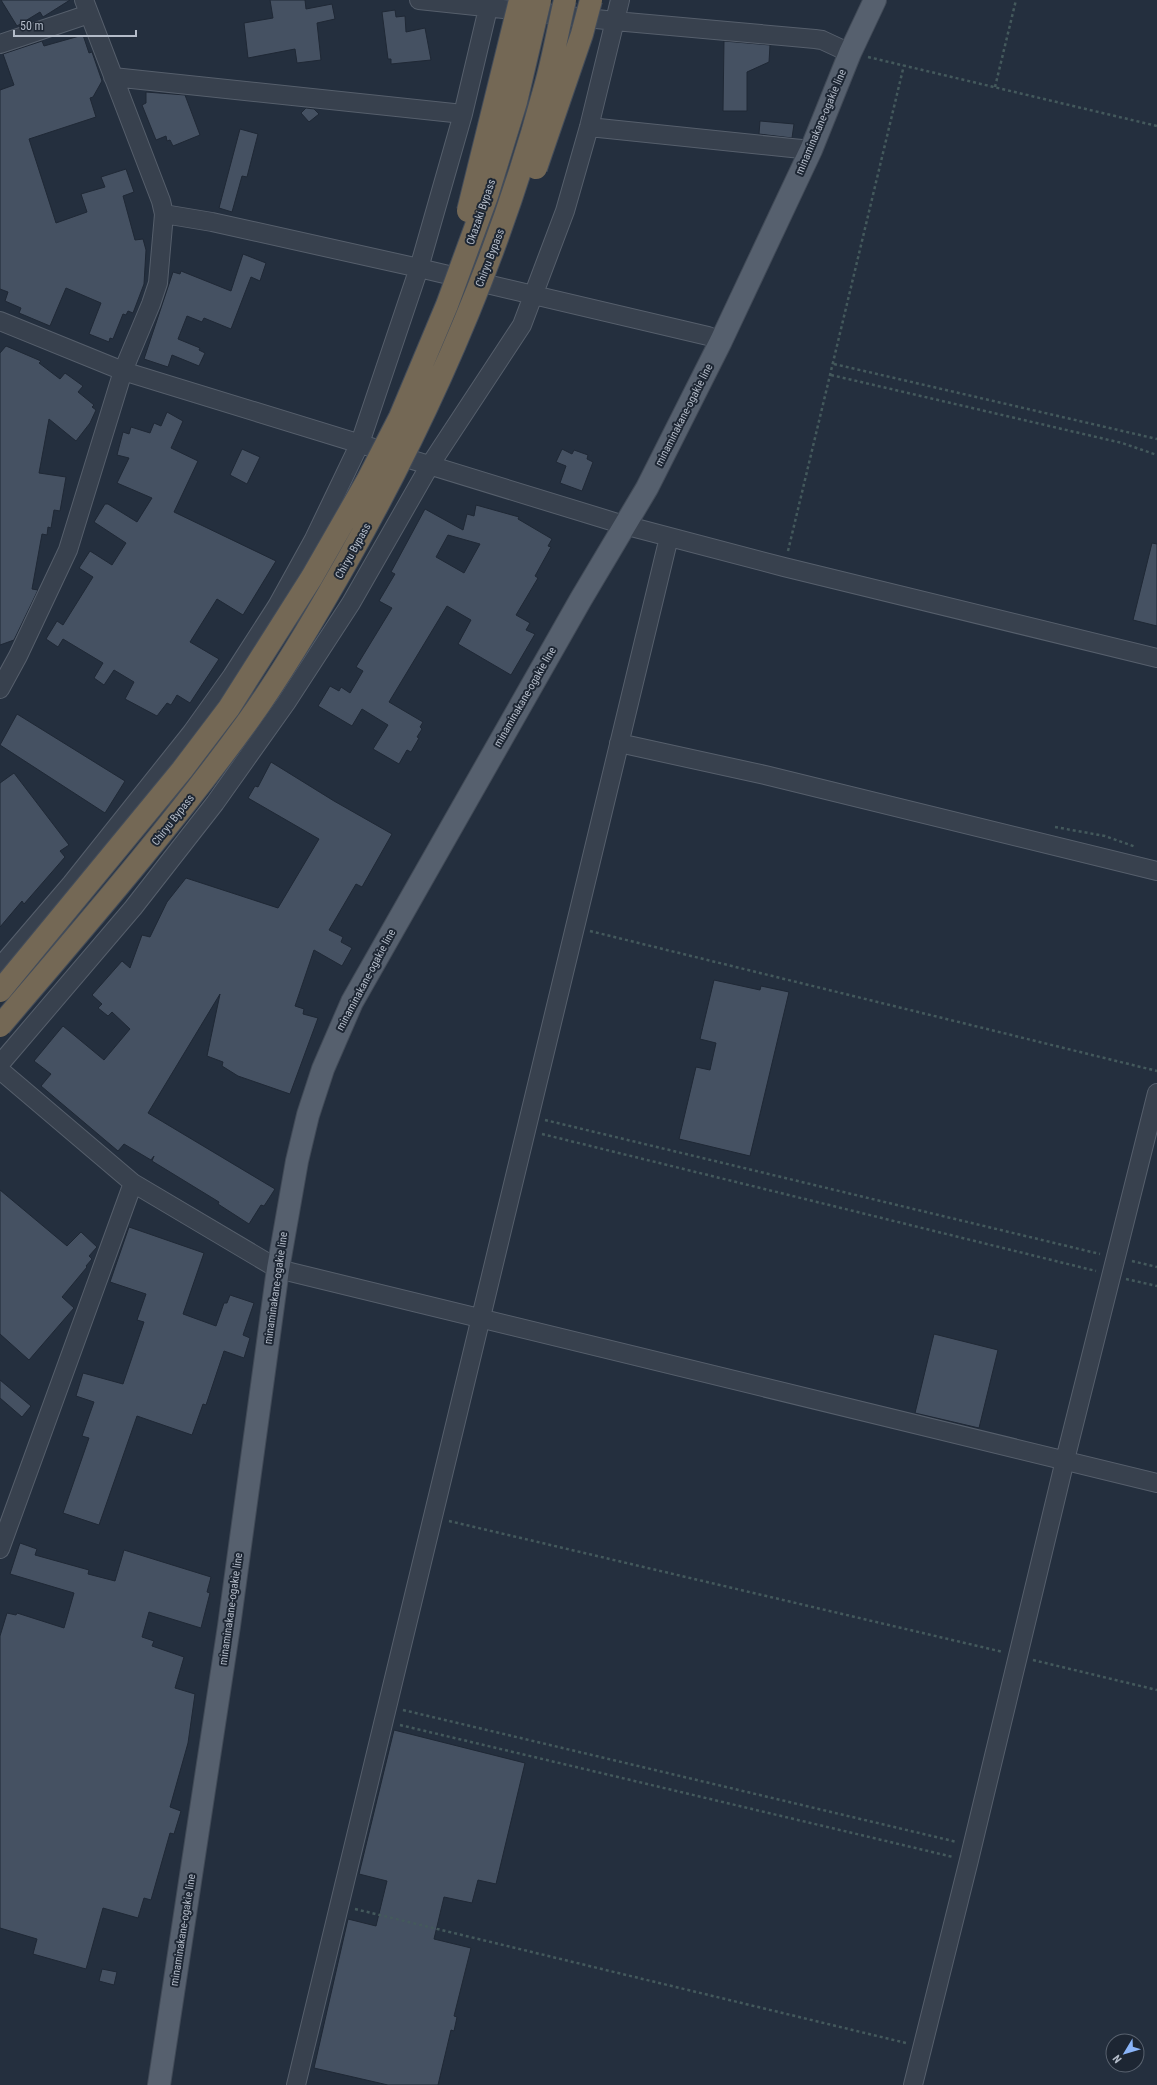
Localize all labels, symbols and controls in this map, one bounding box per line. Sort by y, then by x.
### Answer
scale bar [14,12,136,38]
text: 50 m [20,19,44,33]
street label: minaminakane-ogakie line [793,67,849,177]
street label: Okazaki Bypass [464,178,498,246]
street label: Chiryu Bypass [473,227,507,289]
street label: minaminakane-ogakie line [653,362,715,468]
street label: Chiryu Bypass [332,521,374,581]
street label: minaminakane-ogakie line [491,645,559,749]
street label: Chiryu Bypass [149,792,197,848]
street label: minaminakane-ogakie line [334,927,398,1033]
street label: minaminakane-ogakie line [262,1231,290,1345]
street label: minaminakane-ogakie line [217,1552,245,1666]
street label: minaminakane-ogakie line [168,1873,198,1987]
north arrow [1105,2033,1145,2073]
text: N [1110,2052,1125,2066]

